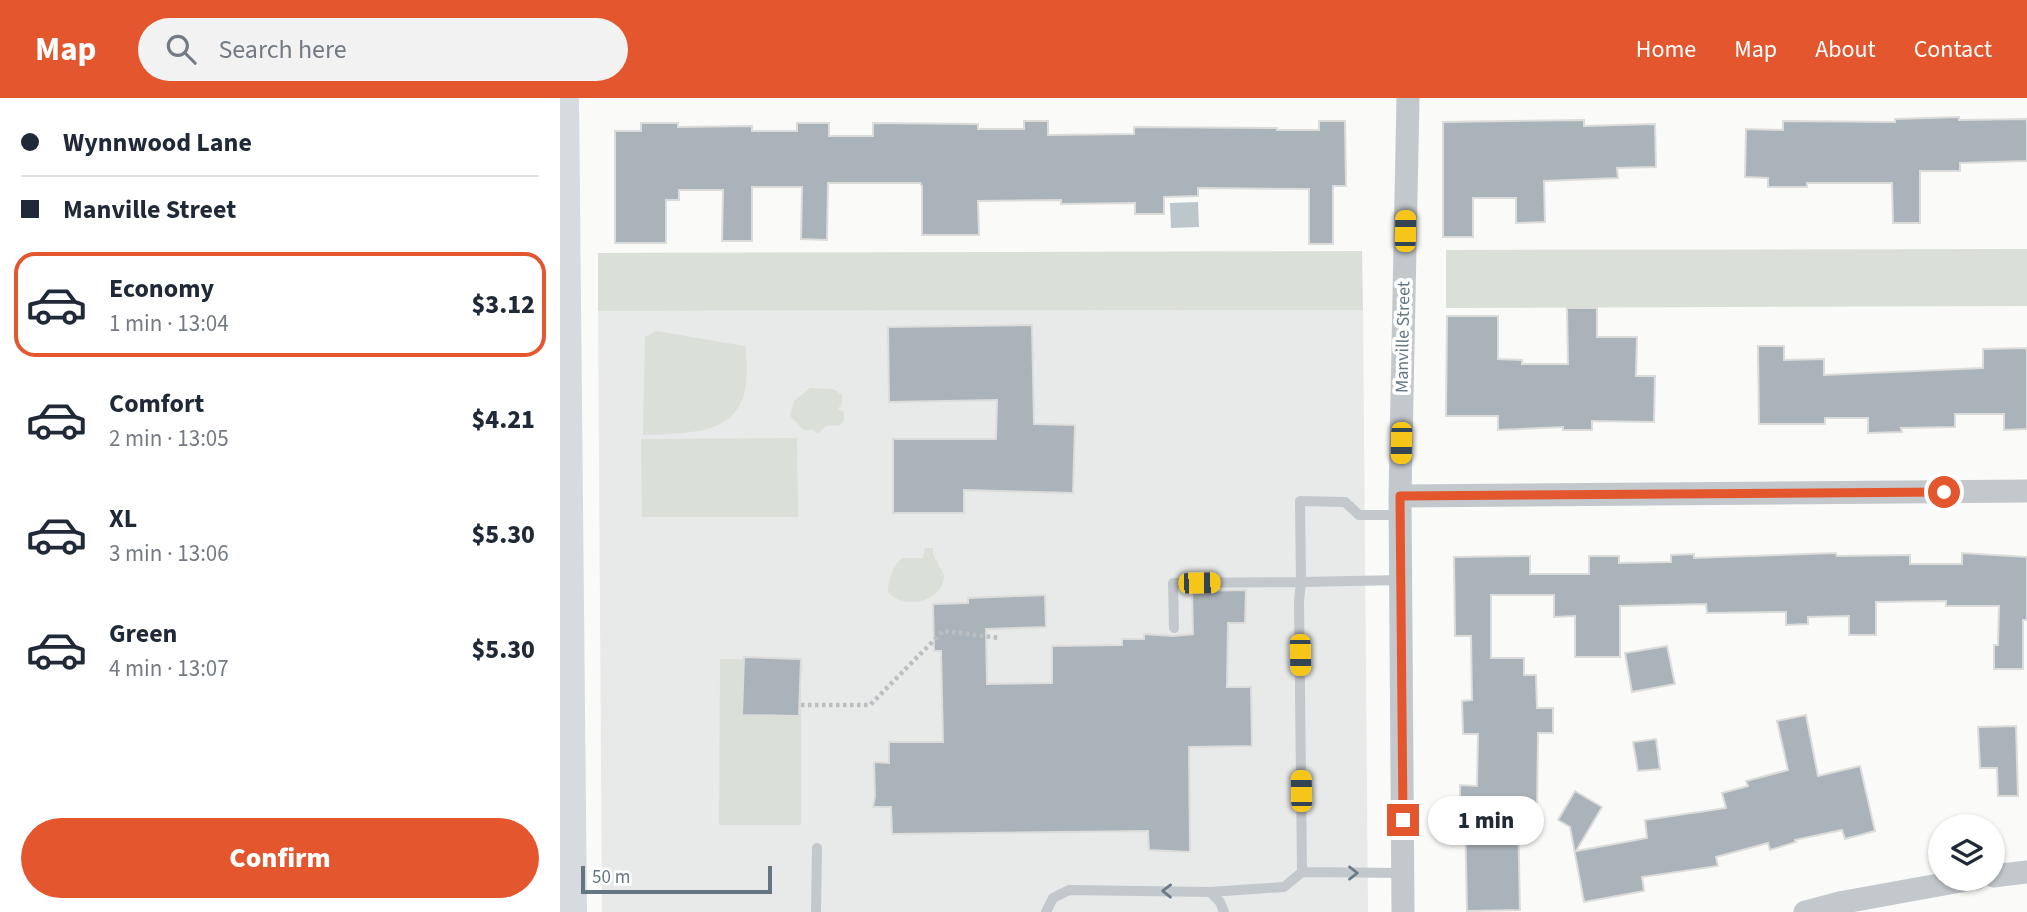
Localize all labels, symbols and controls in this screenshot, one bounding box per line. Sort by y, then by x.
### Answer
search box [138,18,628,81]
text: Map [35,26,96,73]
icon: search [162,30,200,68]
text: Search here [218,31,347,68]
text: Home [1636,32,1696,67]
text: Map [1734,32,1777,67]
text: About [1815,32,1876,67]
text: Contact [1914,32,1992,67]
text: Wynnwood Lane [63,124,252,161]
text: Manville Street [63,191,236,228]
car [1395,210,1416,252]
text: Economy [109,270,214,307]
icon: car [25,273,88,336]
street label: Manville Street [1390,281,1416,393]
text: $3.12 [471,286,535,323]
text: 1 min · 13:04 [109,307,229,340]
text: Comfort [109,385,204,422]
icon: car [25,388,88,451]
text: $4.21 [471,401,535,438]
text: 2 min · 13:05 [109,422,229,455]
car [1391,422,1412,464]
route start [1928,476,1960,508]
text: XL [109,500,137,537]
icon: car [25,503,88,566]
text: $5.30 [471,516,535,553]
text: 3 min · 13:06 [109,537,229,570]
car [1178,572,1221,594]
text: Green [109,615,177,652]
icon: car [25,618,88,681]
text: $5.30 [471,631,535,668]
car [1290,634,1311,676]
text: 4 min · 13:07 [109,652,229,685]
car [1291,770,1312,812]
callout: 1 min [1428,796,1543,844]
route end [1387,804,1419,836]
text: 1 min [1458,804,1514,837]
map controls [1928,814,2005,891]
button: layers [1928,814,2005,891]
button: Confirm [21,818,539,898]
scale bar [581,863,772,895]
text: 50 m [592,864,630,891]
one-way arrow [1348,865,1358,881]
one-way arrow [1161,883,1172,899]

